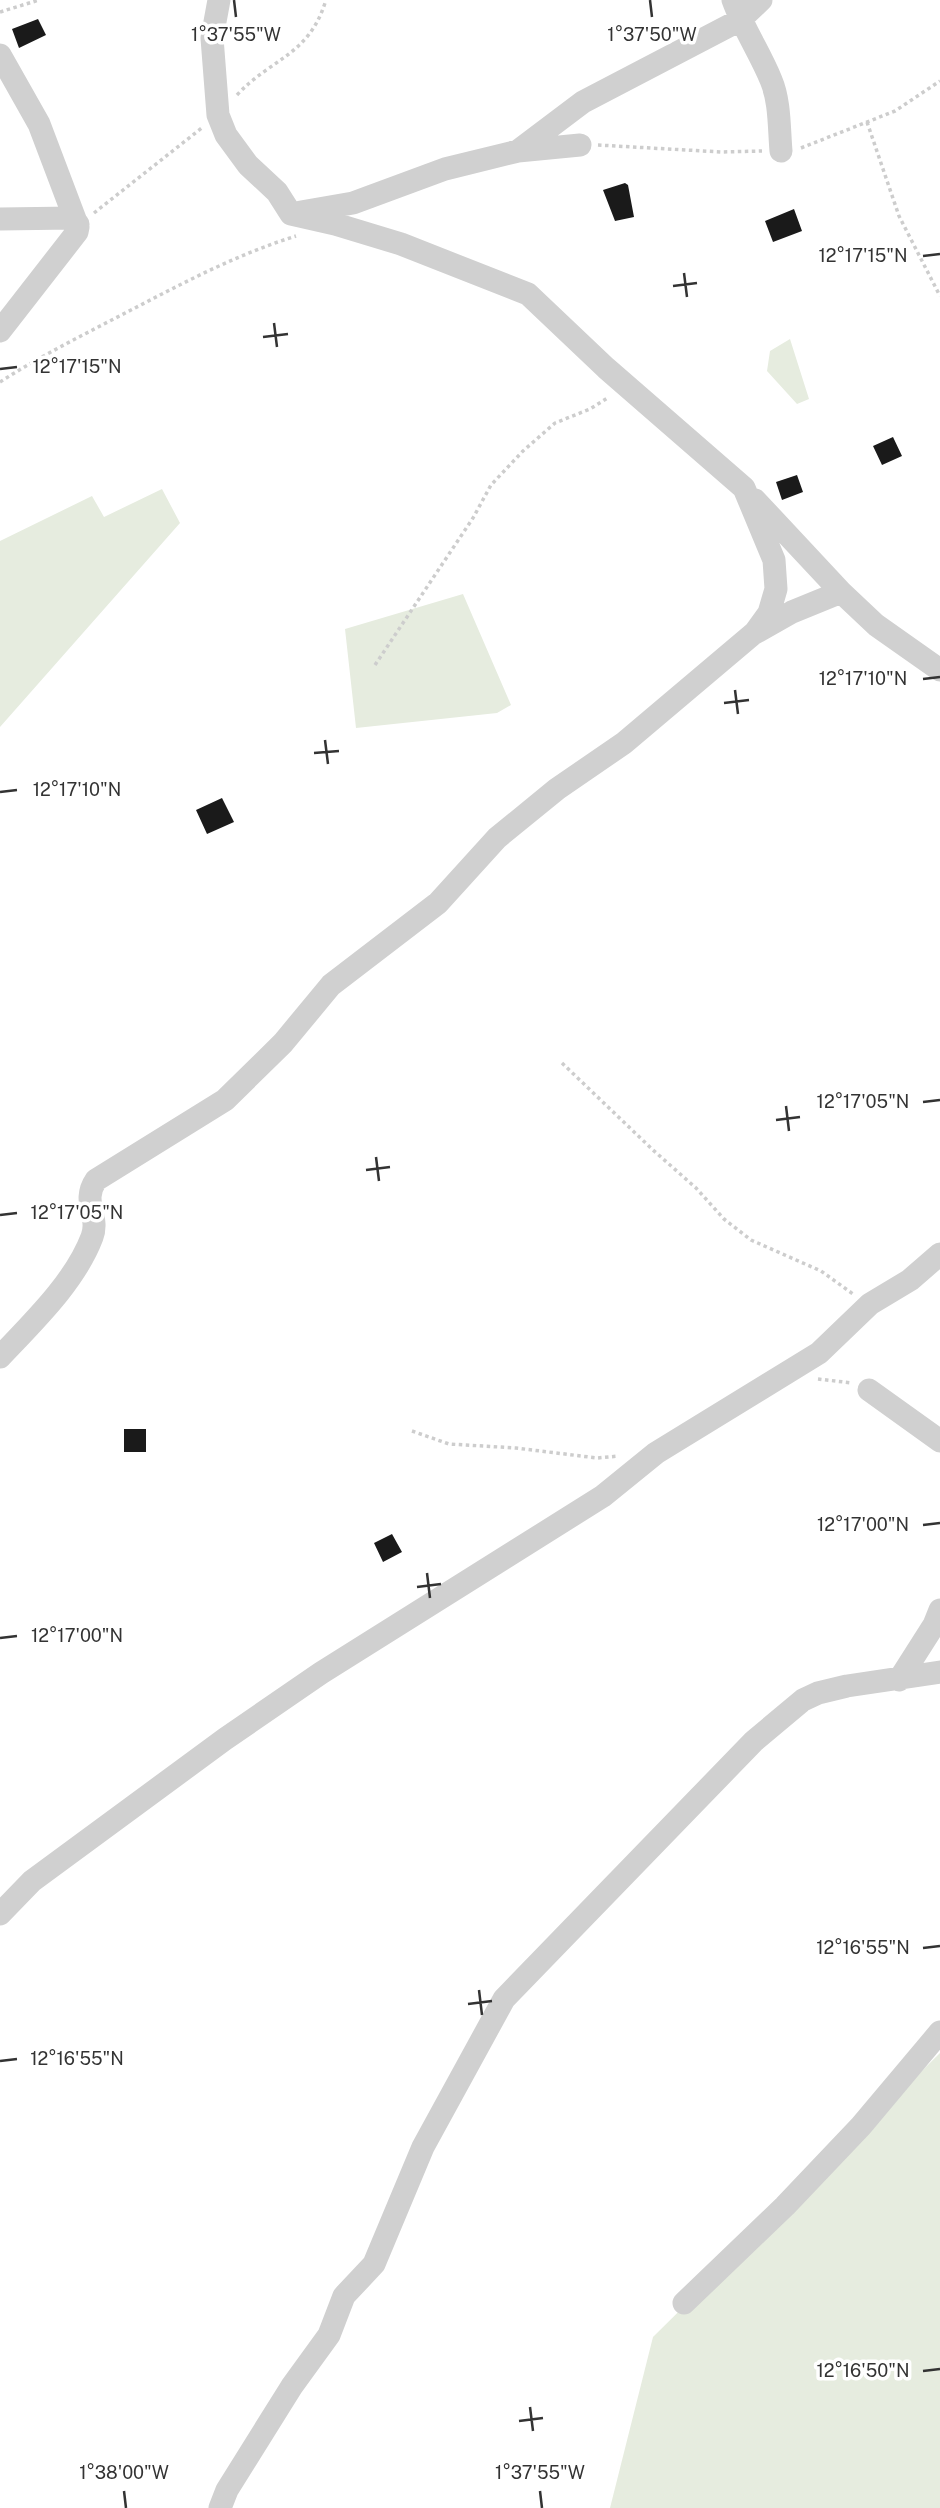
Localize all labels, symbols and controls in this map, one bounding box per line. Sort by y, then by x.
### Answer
text: 1°37'55"W [191,24,281,45]
text: 1°37'50"W [607,24,697,45]
text: 12°17'15"N [818,245,908,266]
text: 12°17'15"N [32,356,122,377]
text: 12°17'10"N [819,668,907,689]
text: 12°17'10"N [33,779,121,800]
text: 12°17'05"N [817,1091,909,1112]
text: 12°17'05"N [31,1202,123,1223]
text: 12°17'00"N [817,1514,909,1535]
text: 12°17'00"N [31,1625,123,1646]
text: 12°16'55"N [816,1937,910,1958]
text: 12°16'55"N [30,2048,124,2069]
text: 12°16'50"N [816,2360,910,2381]
text: 1°38'00"W [79,2462,169,2483]
text: 1°37'55"W [495,2462,585,2483]

